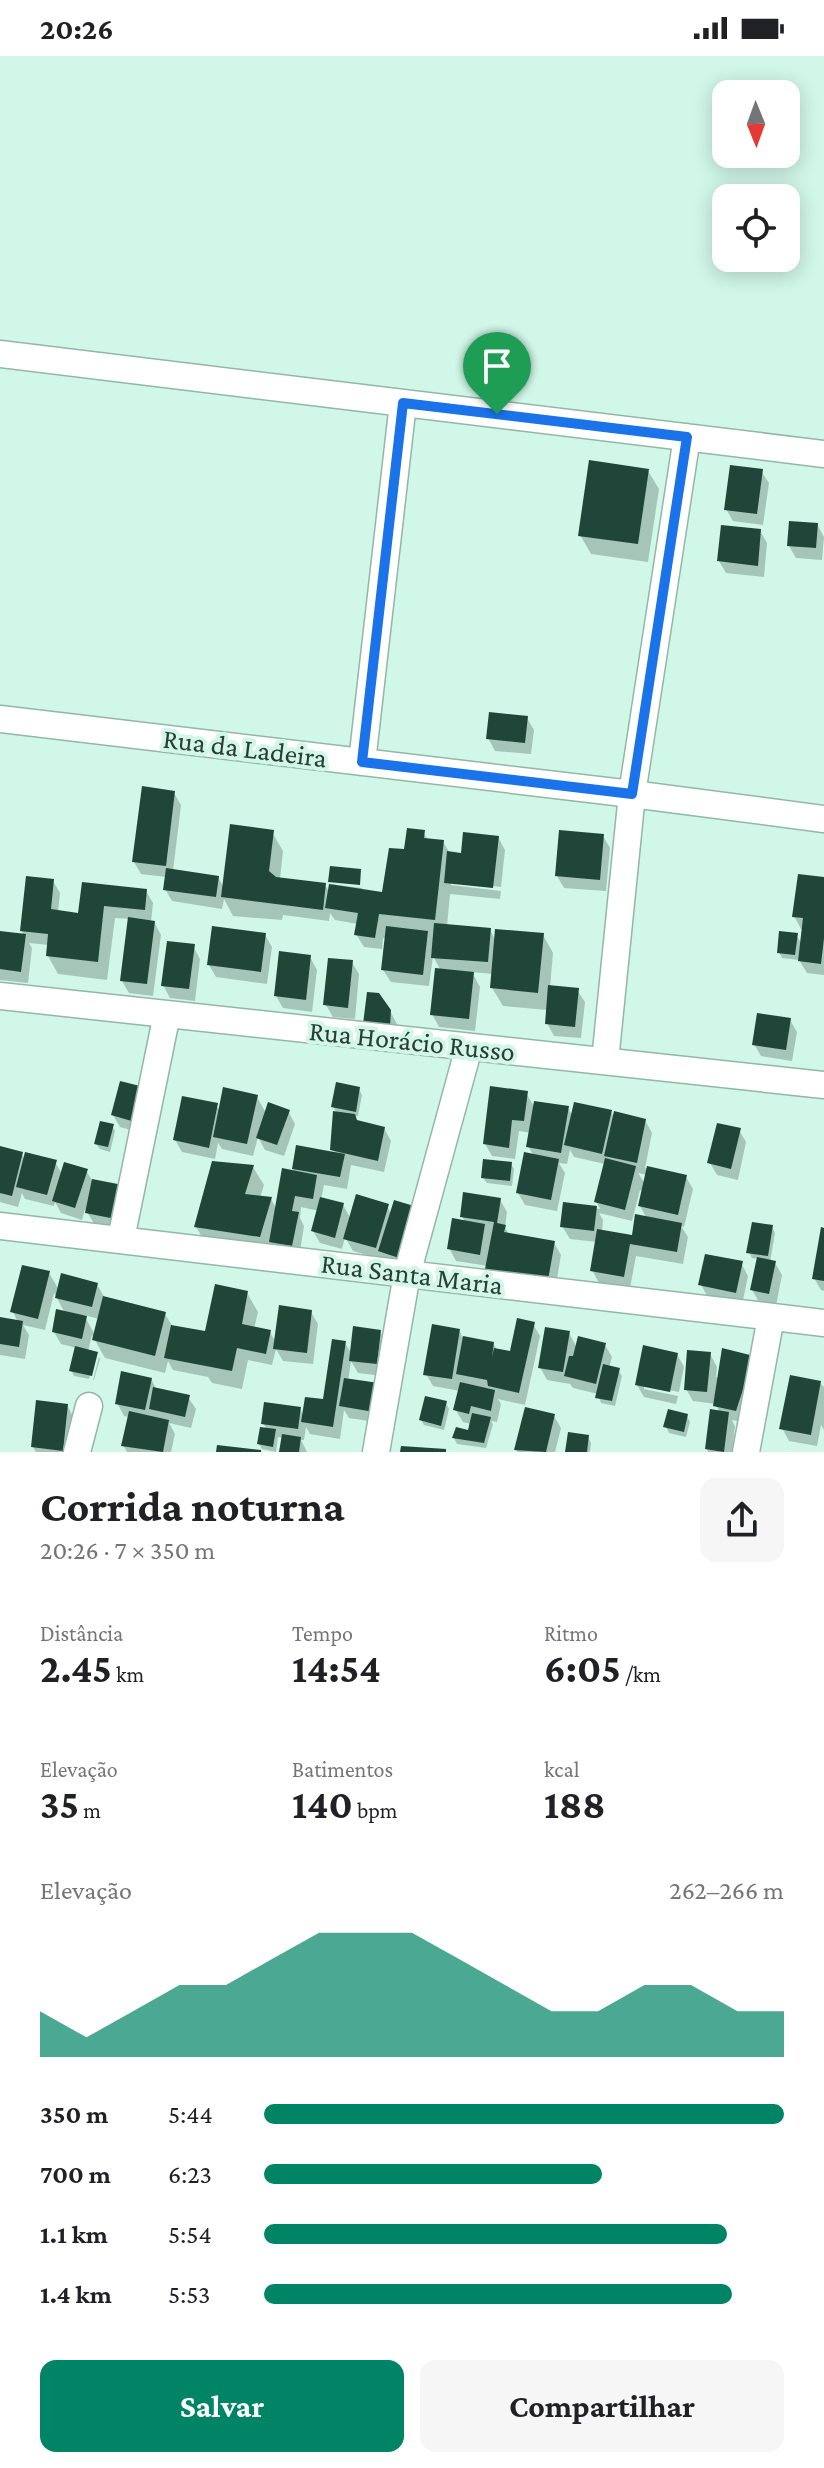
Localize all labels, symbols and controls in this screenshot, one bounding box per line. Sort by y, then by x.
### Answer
text: 20:26 [40,12,114,45]
north arrow [712,80,800,168]
map controls [712,80,800,272]
button: locate [712,184,800,272]
pin [463,332,531,414]
icon: arrive [475,344,519,388]
street label: Rua da Ladeira [161,723,329,773]
street label: Rua Horácio Russo [308,1015,516,1067]
street label: Rua Santa Maria [319,1247,505,1301]
button: share [700,1478,784,1562]
text: Corrida noturna [40,1482,345,1530]
text: 20:26 · 7 × 350 m [40,1536,215,1565]
text: Distância [40,1621,123,1646]
text: Tempo [292,1621,353,1646]
text: Ritmo [544,1621,598,1646]
text: 2.45 [40,1646,112,1691]
text: 14:54 [292,1646,381,1691]
text: 6:05 [544,1646,621,1691]
text: km [112,1662,144,1687]
text: /km [621,1662,661,1687]
text: Elevação [40,1757,118,1782]
text: Batimentos [292,1757,393,1782]
text: kcal [544,1757,579,1782]
text: 35 [40,1782,79,1827]
text: 140 [292,1782,353,1827]
text: 188 [544,1782,606,1827]
text: m [79,1798,101,1823]
text: bpm [353,1798,397,1823]
text: Elevação [40,1876,132,1905]
text: 262–266 m [669,1876,784,1905]
text: 350 m [40,2100,108,2129]
text: 5:44 [168,2100,213,2129]
text: 700 m [40,2160,111,2189]
text: 6:23 [168,2160,212,2189]
text: 1.1 km [40,2220,108,2249]
text: 5:54 [168,2220,212,2249]
text: 1.4 km [40,2280,112,2309]
text: 5:53 [168,2280,210,2309]
button: Salvar [40,2360,404,2452]
button: Compartilhar [420,2360,784,2452]

